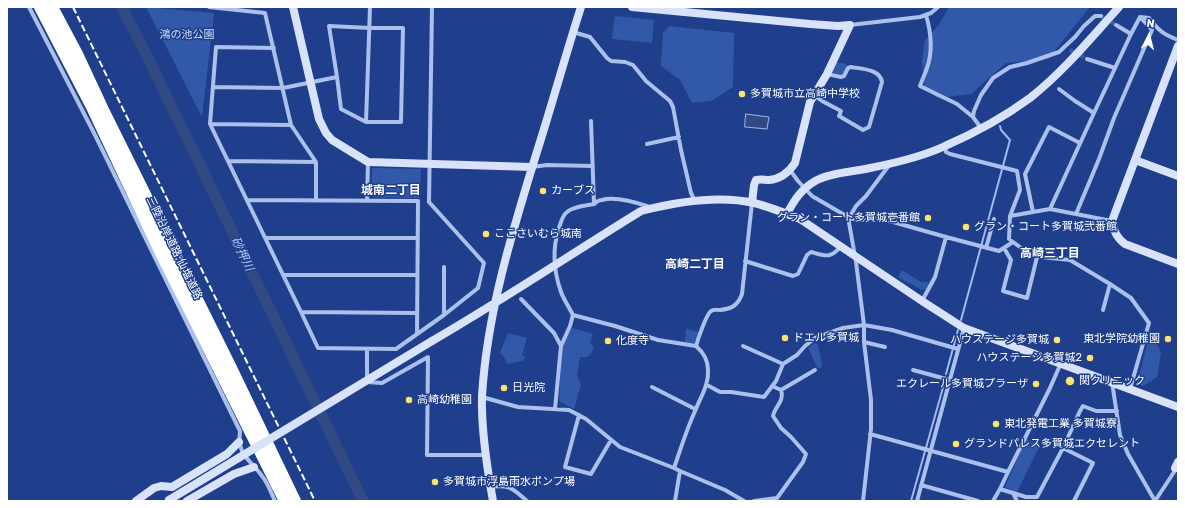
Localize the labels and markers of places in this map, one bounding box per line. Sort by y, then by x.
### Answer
place label: 多賀城市立高崎中学校 [750,87,860,101]
marker: 多賀城市立高崎中学校 [737,89,747,99]
place label: カーブス [551,184,595,198]
marker: カーブス [538,186,548,196]
place label: グラン・コート多賀城壱番館 [777,211,920,225]
marker: グラン・コート多賀城壱番館 [923,213,933,223]
place label: グラン・コート多賀城弐番館 [974,220,1117,234]
marker: グラン・コート多賀城弐番館 [961,222,971,232]
place label: ここさいむら城南 [494,227,582,241]
marker: ここさいむら城南 [481,229,491,239]
place label: ドエル多賀城 [793,331,859,345]
place label: 東北学院幼稚園 [1083,332,1160,346]
marker: ドエル多賀城 [780,333,790,343]
place label: ハウステージ多賀城 [950,333,1049,347]
place label: 化度寺 [616,334,649,348]
marker: 東北学院幼稚園 [1163,334,1173,344]
marker: ハウステージ多賀城 [1052,335,1062,345]
marker: 化度寺 [603,336,613,346]
place label: ハウステージ多賀城2 [977,351,1082,365]
marker: ハウステージ多賀城2 [1085,353,1095,363]
place label: 関クリニック [1079,374,1145,388]
marker: 関クリニック [1064,375,1076,387]
place label: エクレール多賀城プラーザ [896,377,1028,391]
marker: エクレール多賀城プラーザ [1031,379,1041,389]
place label: 日光院 [512,381,545,395]
marker: 日光院 [499,383,509,393]
place label: 高崎幼稚園 [417,393,472,407]
marker: 高崎幼稚園 [404,395,414,405]
place label: 東北発電工業 多賀城寮 [1004,417,1117,431]
marker: 東北発電工業 多賀城寮 [991,419,1001,429]
place label: グランドパレス多賀城エクセレント [964,437,1140,451]
marker: グランドパレス多賀城エクセレント [951,439,961,449]
place label: 多賀城市浮島雨水ポンプ場 [443,475,575,489]
marker: 多賀城市浮島雨水ポンプ場 [430,477,440,487]

